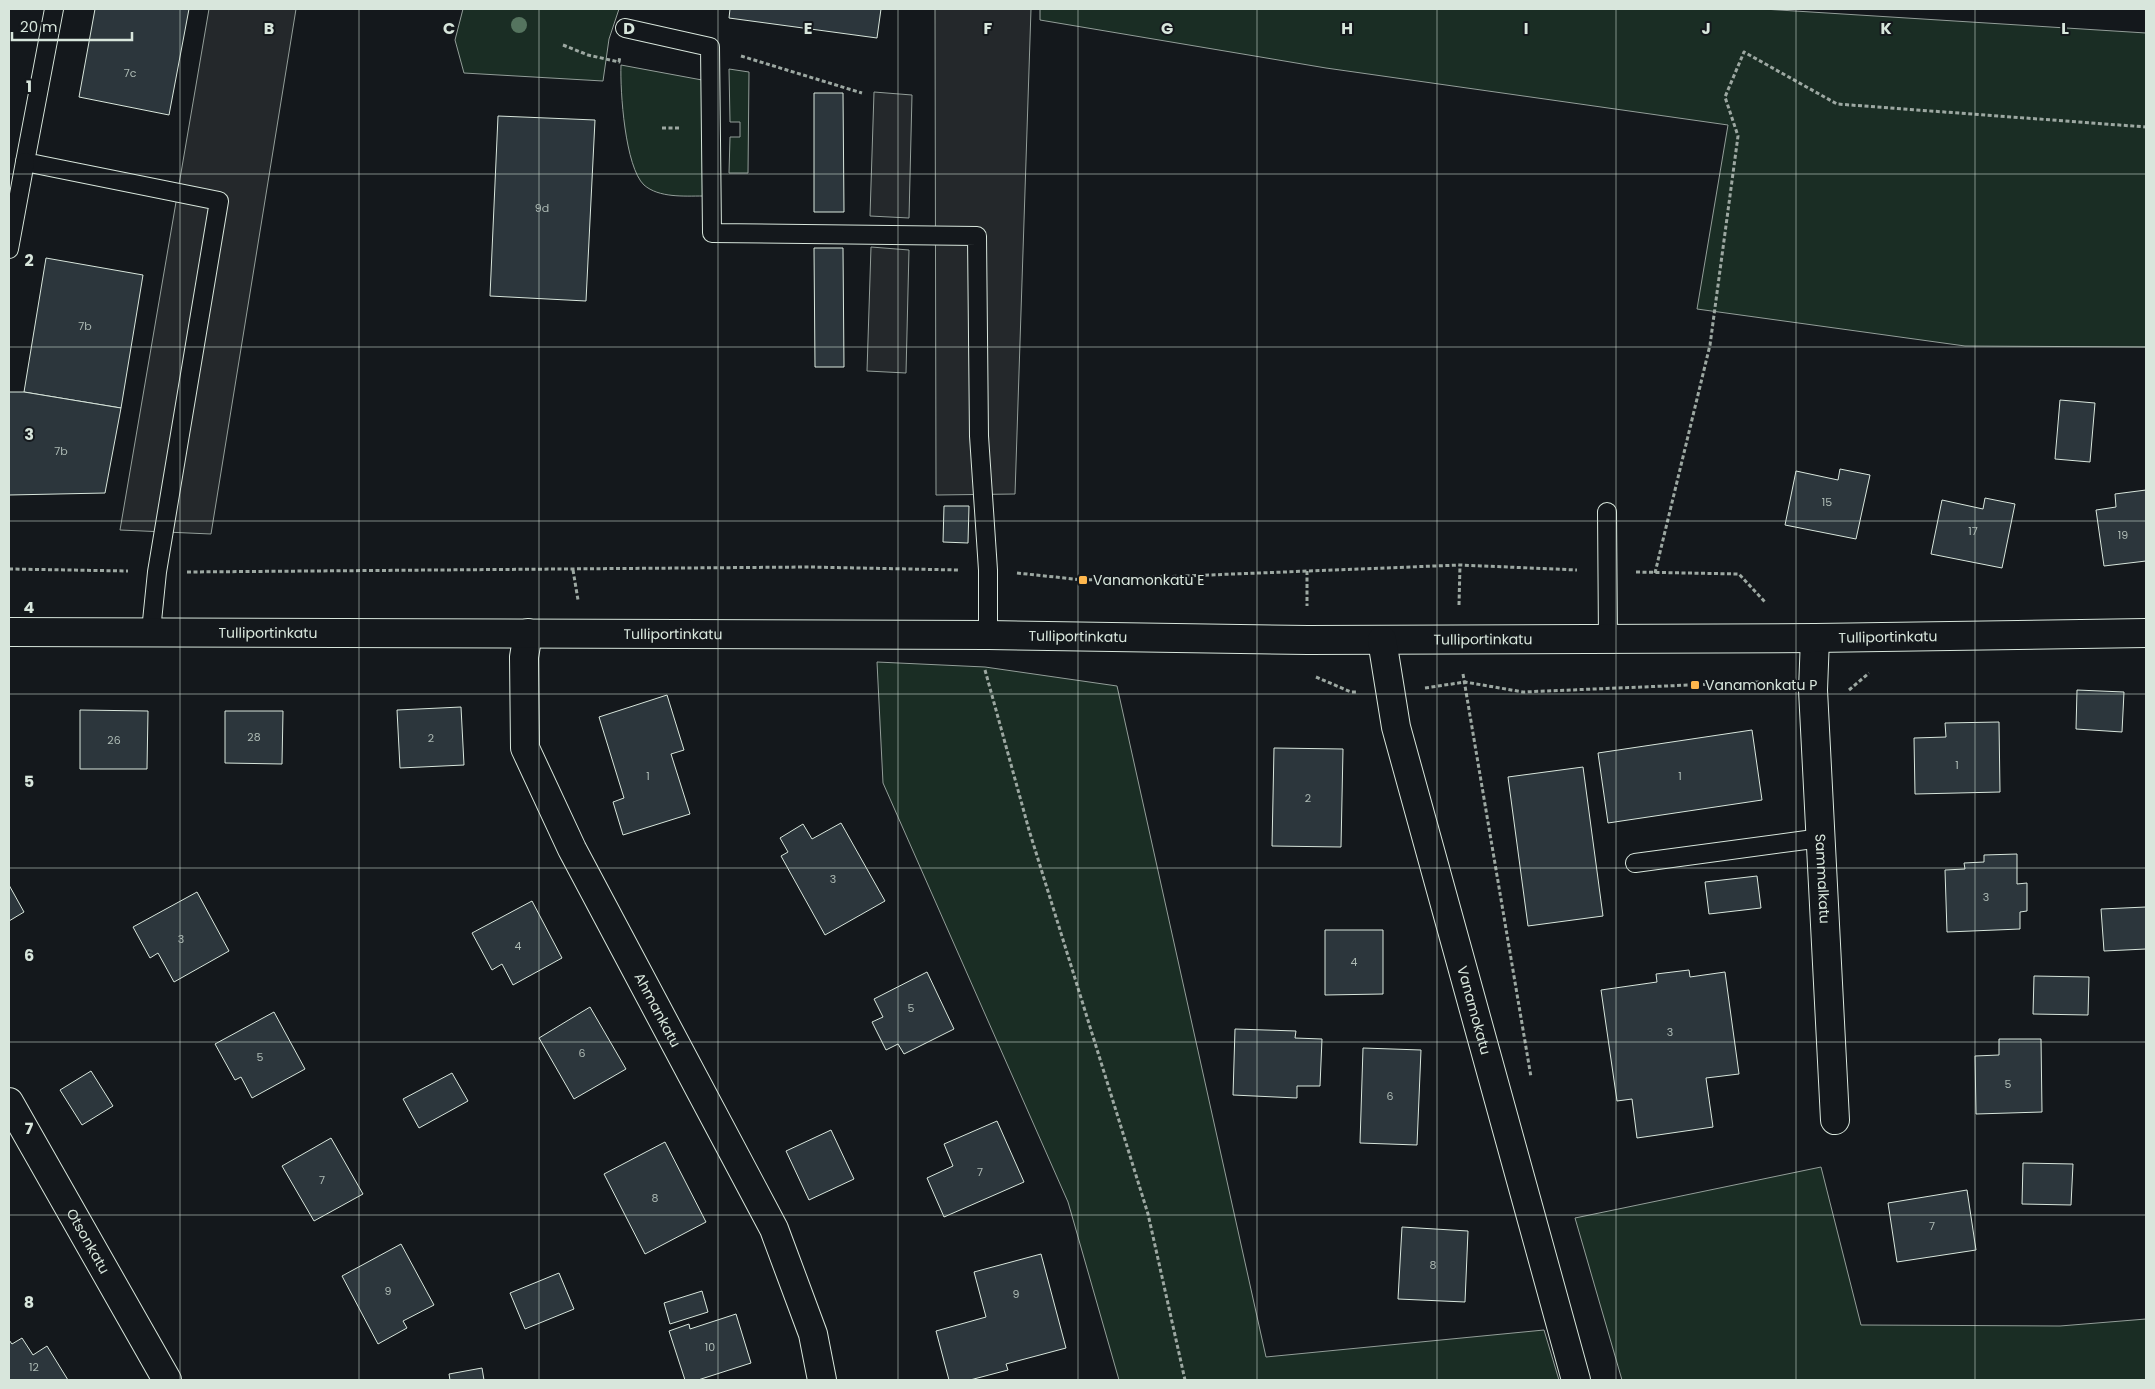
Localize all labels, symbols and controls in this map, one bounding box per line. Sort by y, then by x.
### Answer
scale bar [12,10,132,42]
text: 20 m [20,16,58,37]
text: B [264,17,274,40]
text: C [443,17,455,40]
text: D [623,17,635,40]
text: E [804,17,812,40]
text: F [984,17,993,40]
text: G [1161,17,1173,40]
text: H [1341,17,1353,40]
text: I [1524,17,1528,40]
text: J [1701,17,1711,40]
text: K [1880,17,1892,40]
text: L [2061,17,2069,40]
house number: 7c [124,65,137,81]
text: 1 [26,75,32,98]
house number: 9d [535,200,549,216]
text: 2 [24,249,34,272]
house number: 7b [78,318,92,334]
text: 3 [24,423,34,446]
house number: 7b [54,443,68,459]
house number: 15 [1822,494,1832,510]
house number: 17 [1968,523,1978,539]
house number: 19 [2118,527,2128,543]
place label: Vanamonkatu E [1093,570,1204,590]
marker: Vanamonkatu E [1077,574,1089,586]
text: 4 [24,596,35,619]
street label: Tulliportinkatu [219,623,317,643]
street label: Tulliportinkatu [624,624,722,644]
street label: Tulliportinkatu [1028,626,1128,647]
street label: Tulliportinkatu [1838,626,1938,648]
street label: Tulliportinkatu [1433,629,1532,650]
place label: Vanamonkatu P [1705,675,1817,695]
marker: Vanamonkatu P [1689,679,1701,691]
house number: 28 [247,729,261,745]
house number: 2 [428,730,434,746]
house number: 26 [107,732,121,748]
house number: 1 [1955,757,1959,773]
house number: 1 [646,768,650,784]
house number: 1 [1678,768,1682,784]
text: 5 [24,770,34,793]
house number: 2 [1305,790,1311,806]
street label: Sammalkatu [1810,833,1835,924]
house number: 3 [830,871,836,887]
house number: 3 [1983,889,1989,905]
house number: 3 [178,931,184,947]
house number: 4 [515,938,522,954]
text: 6 [24,944,34,967]
house number: 4 [1351,954,1358,970]
street label: Vanamokatu [1452,964,1496,1057]
street label: Ahmankatu [629,969,686,1051]
house number: 5 [908,1000,915,1016]
house number: 3 [1667,1024,1673,1040]
house number: 6 [579,1045,586,1061]
house number: 5 [257,1049,264,1065]
house number: 5 [2005,1076,2012,1092]
house number: 6 [1387,1088,1394,1104]
text: 7 [25,1117,34,1140]
house number: 7 [977,1164,983,1180]
house number: 7 [319,1172,325,1188]
house number: 8 [652,1190,659,1206]
street label: Otsonkatu [62,1205,115,1277]
house number: 7 [1929,1218,1935,1234]
house number: 8 [1430,1257,1437,1273]
house number: 9 [385,1283,392,1299]
house number: 9 [1013,1286,1020,1302]
text: 8 [24,1291,34,1314]
house number: 10 [705,1339,715,1355]
house number: 12 [29,1359,39,1375]

